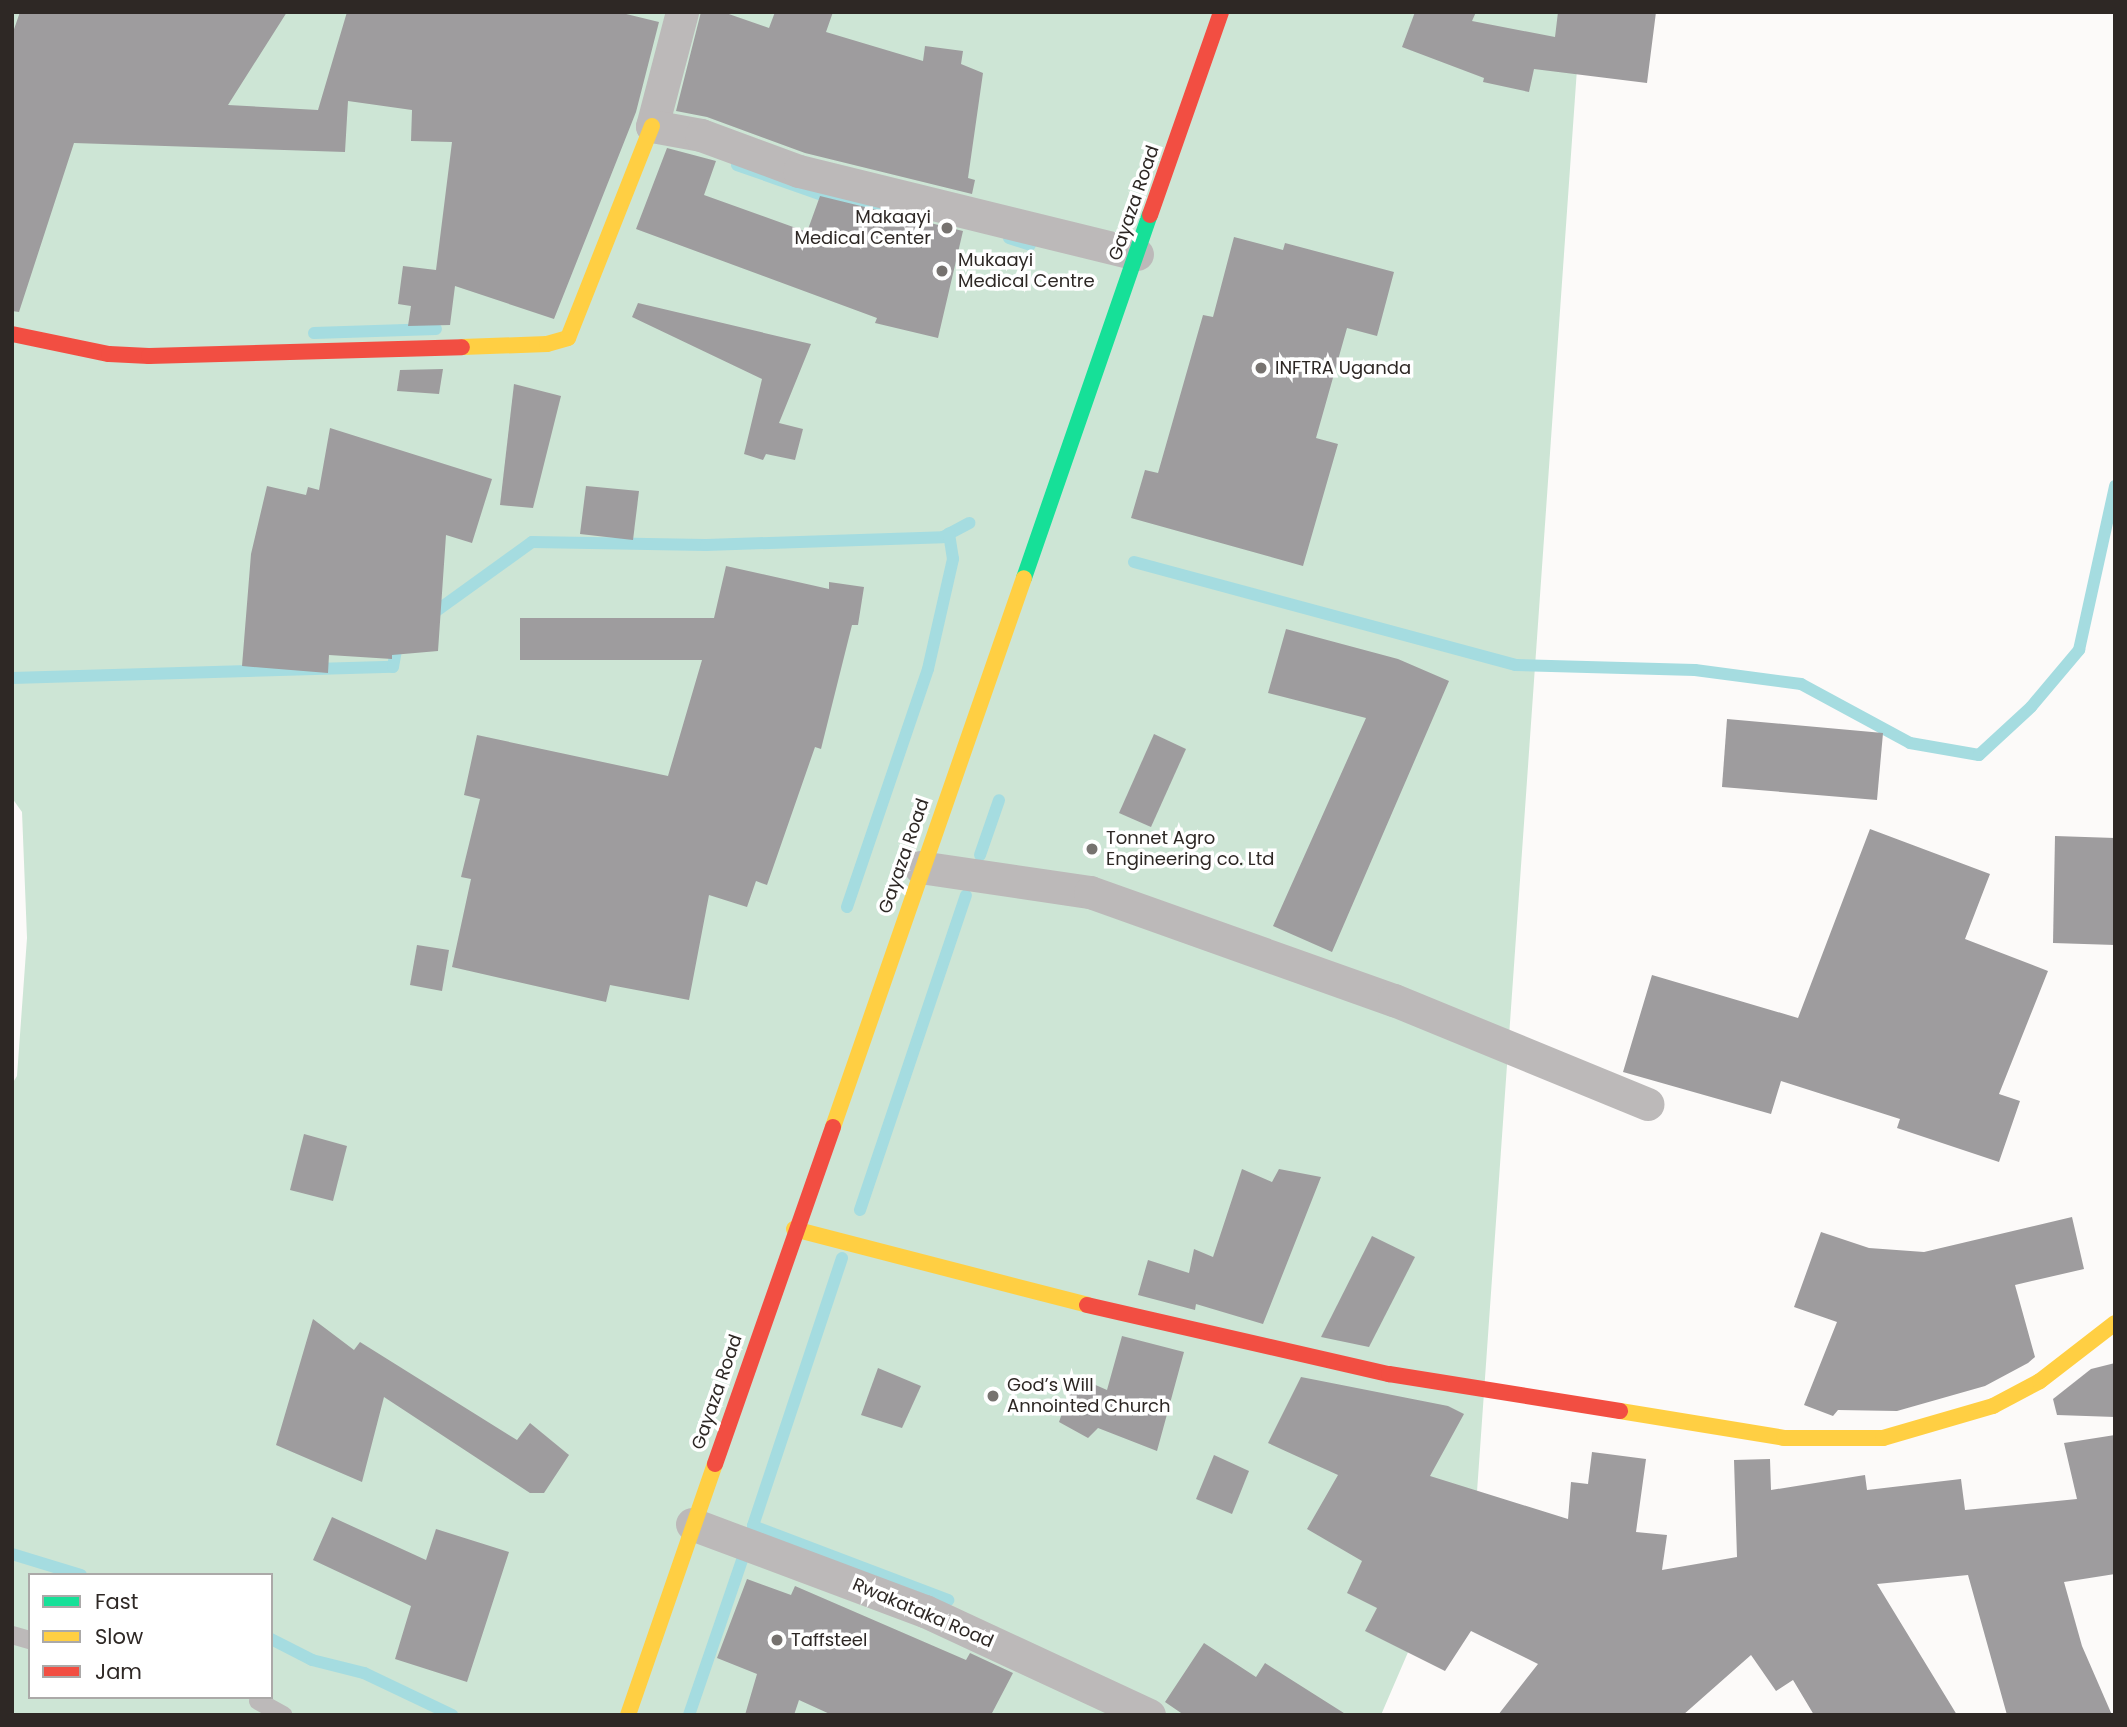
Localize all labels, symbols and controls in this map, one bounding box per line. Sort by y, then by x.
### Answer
street label: Gayaza Road [1104,143,1164,263]
place label: Makaayi Medical Center [794,207,931,249]
marker: Makaayi Medical Center [937,218,957,238]
place label: Mukaayi Medical Centre [958,250,1095,292]
marker: Mukaayi Medical Centre [932,261,952,281]
place label: INFTRA Uganda [1275,357,1411,379]
marker: INFTRA Uganda [1253,360,1269,376]
street label: Gayaza Road [874,796,934,916]
place label: Tonnet Agro Engineering co. Ltd [1106,828,1274,870]
marker: Tonnet Agro Engineering co. Ltd [1084,841,1100,857]
street label: Gayaza Road [687,1332,747,1452]
place label: God’s Will Annointed Church [1007,1375,1170,1418]
marker: God’s Will Annointed Church [985,1388,1001,1404]
legend [28,1573,273,1699]
street label: Rwakataka Road [849,1574,997,1652]
text: Fast [95,1587,138,1616]
text: Slow [95,1622,143,1651]
place label: Taffsteel [791,1629,867,1651]
marker: Taffsteel [769,1632,785,1648]
text: Jam [95,1657,142,1686]

